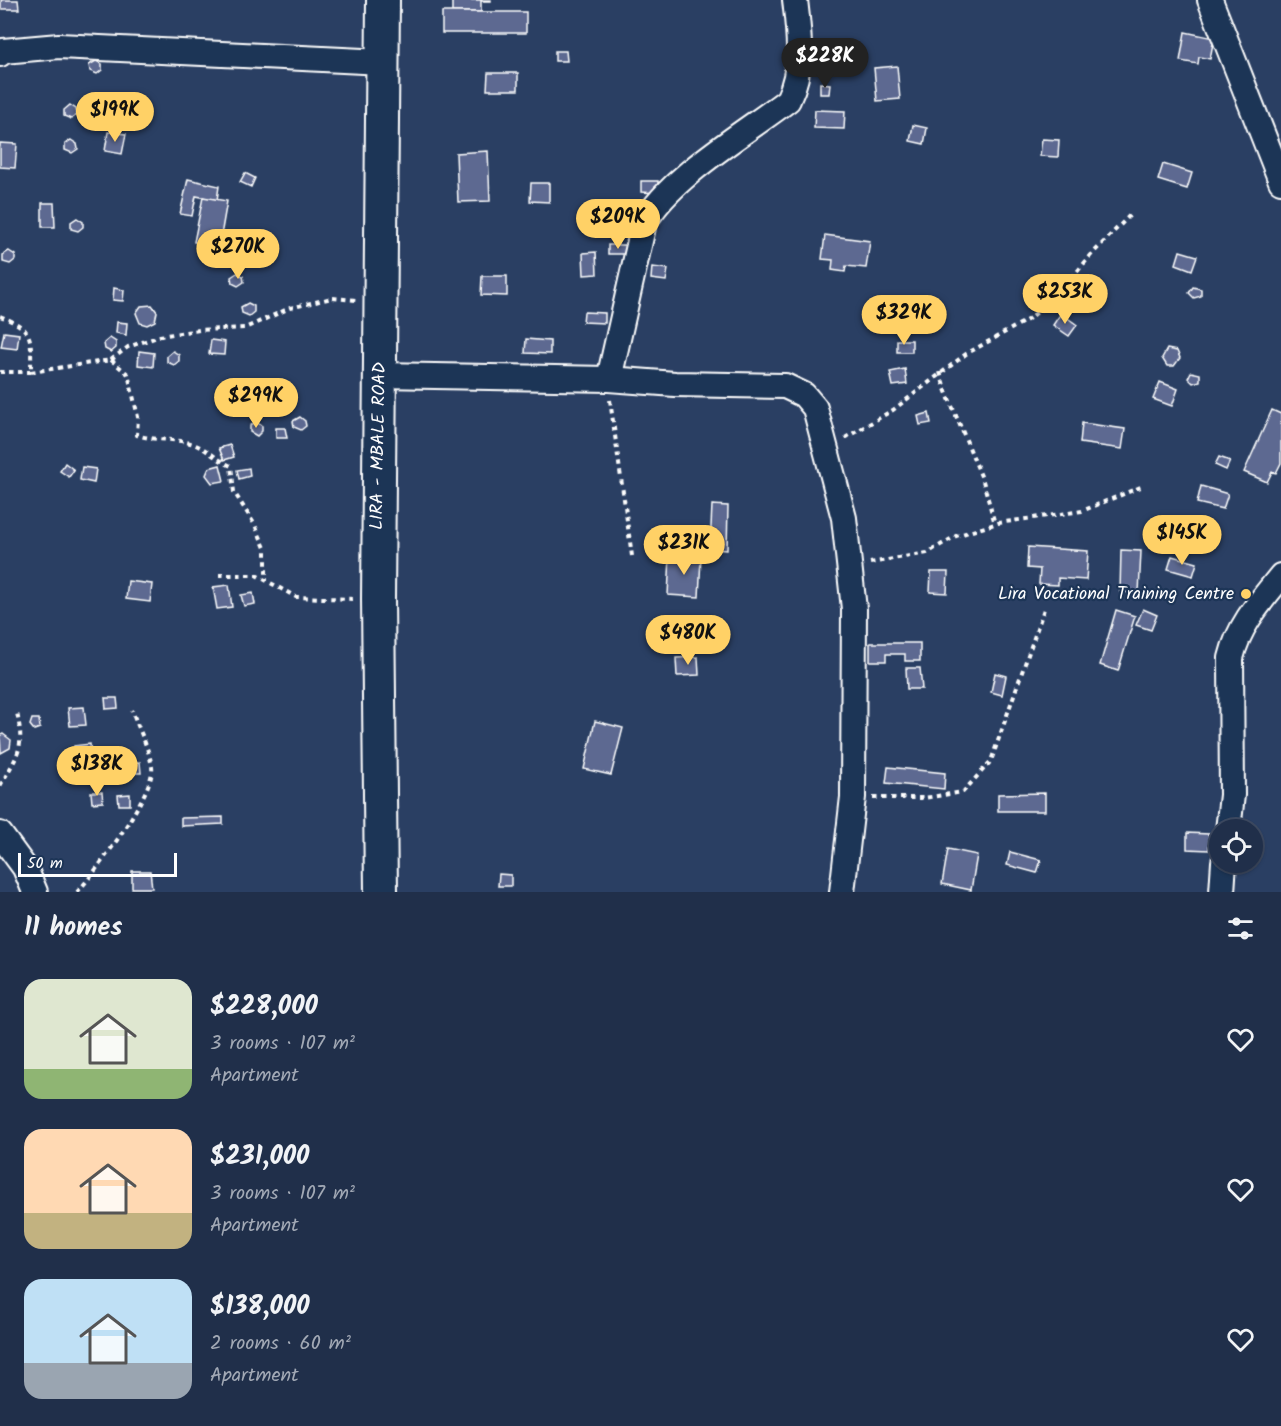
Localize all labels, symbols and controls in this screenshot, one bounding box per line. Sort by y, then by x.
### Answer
pin: $228K [783,38,867,89]
text: $228K [796,41,855,73]
pin: $199K [73,92,157,143]
text: $199K [90,95,140,127]
pin: $209K [576,199,660,250]
text: $209K [590,202,646,234]
pin: $270K [196,229,280,280]
text: $270K [210,232,266,264]
pin: $253K [1023,274,1107,325]
text: $253K [1037,277,1093,309]
pin: $329K [862,295,946,346]
text: $329K [876,298,932,330]
street label: LIRA - MBALE ROAD [363,361,395,530]
pin: $299K [214,378,298,429]
text: $299K [228,381,284,413]
pin: $145K [1140,515,1224,566]
text: $145K [1157,518,1207,550]
pin: $231K [642,525,726,576]
text: $231K [658,528,710,560]
place label: Lira Vocational Training Centre [998,580,1234,609]
marker: Lira Vocational Training Centre [1239,587,1253,601]
pin: $480K [646,615,730,666]
text: $480K [660,618,716,650]
pin: $138K [55,746,139,797]
text: $138K [71,749,123,781]
map controls [1209,819,1263,873]
button: locate [1209,819,1263,873]
scale bar [18,850,177,878]
text: 50 m [27,851,63,876]
text: 11 homes [24,907,122,949]
icon: filters [1224,912,1257,945]
text: $228,000 [210,986,318,1028]
icon: home [72,1003,144,1075]
icon: heart [1224,1023,1257,1056]
text: 3 rooms · 107 m² [210,1028,355,1060]
text: Apartment [210,1060,299,1092]
text: $231,000 [210,1136,309,1178]
icon: home [72,1153,144,1225]
icon: heart [1224,1173,1257,1206]
text: 3 rooms · 107 m² [210,1178,355,1210]
text: Apartment [210,1210,299,1242]
text: $138,000 [210,1286,310,1328]
icon: home [72,1303,144,1375]
icon: heart [1224,1323,1257,1356]
text: 2 rooms · 60 m² [210,1328,351,1360]
text: Apartment [210,1360,299,1392]

